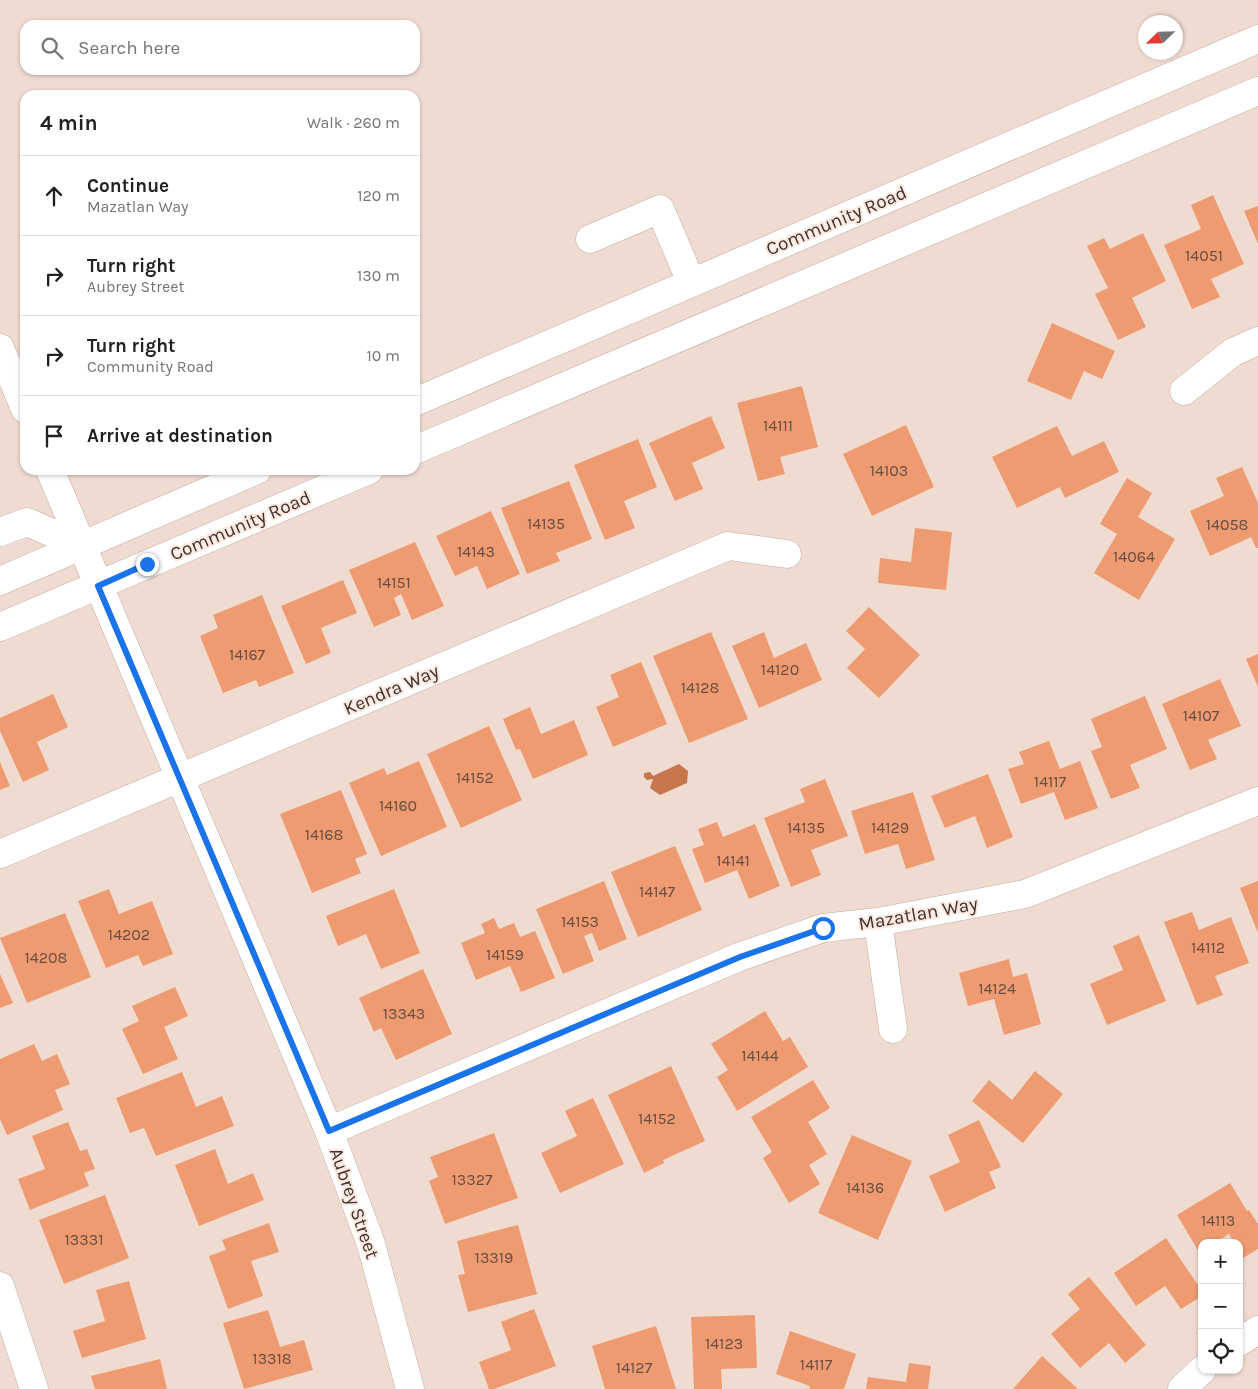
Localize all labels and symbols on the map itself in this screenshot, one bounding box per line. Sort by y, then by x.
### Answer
north arrow [1138,15,1183,60]
street label: Community Road [763,181,910,260]
house number: 14051 [1185,246,1223,265]
house number: 14111 [763,416,793,435]
house number: 14103 [870,461,908,480]
street label: Community Road [167,486,314,565]
house number: 14135 [527,514,565,533]
house number: 14058 [1206,515,1248,534]
house number: 14143 [457,542,495,561]
house number: 14064 [1113,547,1155,566]
route end [136,553,159,576]
house number: 14151 [377,573,411,592]
house number: 14167 [229,645,266,664]
street label: Kendra Way [340,660,443,720]
house number: 14120 [761,660,799,679]
house number: 14128 [681,678,719,697]
house number: 14107 [1183,706,1220,725]
house number: 14152 [456,768,494,787]
house number: 14117 [1034,772,1067,791]
house number: 14160 [379,796,417,815]
house number: 14135 [787,818,825,837]
house number: 14129 [871,818,909,837]
house number: 14168 [305,825,343,844]
house number: 14141 [716,851,750,870]
house number: 14147 [639,882,675,901]
street label: Mazatlan Way [857,893,980,935]
house number: 14153 [561,912,599,931]
route start [812,917,835,940]
house number: 14202 [108,925,150,944]
house number: 14112 [1191,938,1225,957]
house number: 14159 [486,945,524,964]
house number: 14208 [25,948,67,967]
house number: 14124 [978,979,1016,998]
house number: 13343 [383,1004,425,1023]
house number: 14144 [741,1046,779,1065]
house number: 14152 [638,1109,676,1128]
street label: Aubrey Street [325,1145,383,1262]
house number: 13327 [452,1170,493,1189]
house number: 14136 [846,1178,884,1197]
house number: 14113 [1201,1211,1235,1230]
house number: 13331 [65,1230,103,1249]
house number: 13319 [475,1248,513,1267]
house number: 14123 [705,1334,743,1353]
house number: 13318 [252,1349,292,1368]
house number: 14117 [800,1355,833,1374]
house number: 14127 [616,1358,653,1377]

